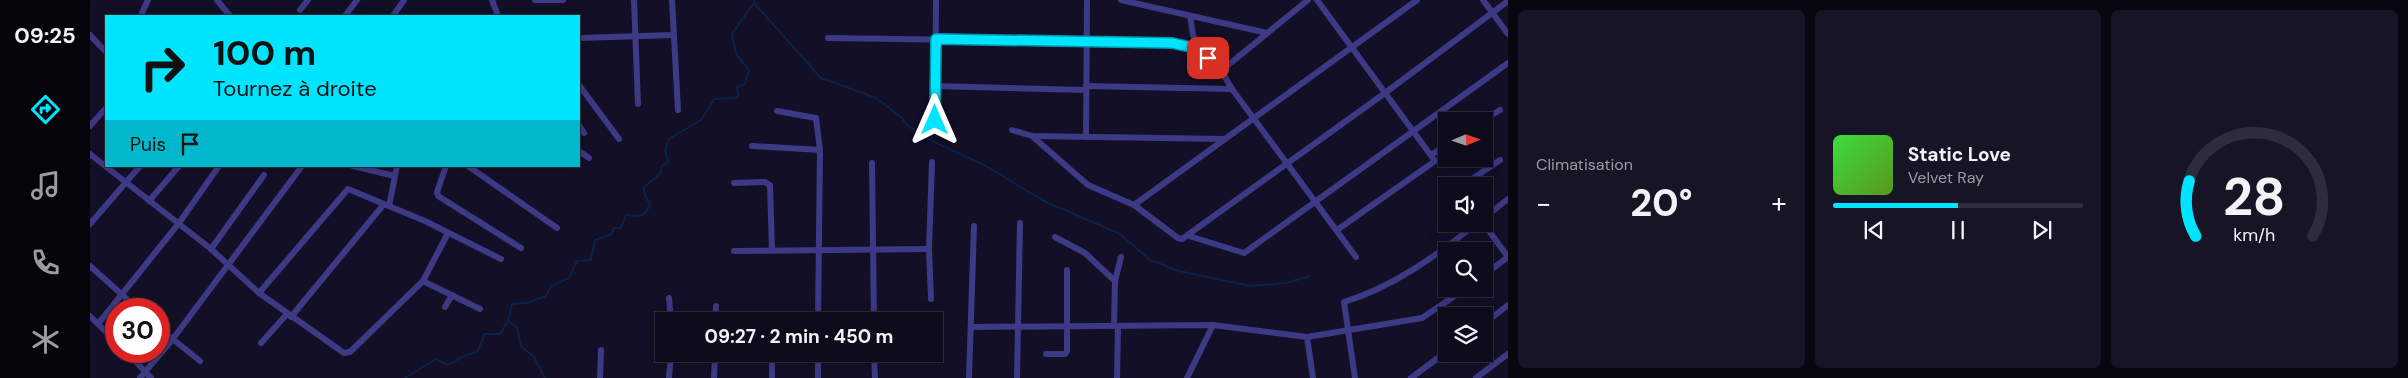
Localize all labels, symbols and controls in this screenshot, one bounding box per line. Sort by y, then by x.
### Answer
text: 09:25 [14,21,76,50]
text: 100 m [213,30,316,76]
icon: right [130,35,195,100]
pin [1187,37,1229,79]
icon: arrive [1194,44,1222,72]
text: Tournez à droite [213,74,377,103]
icon: directions [28,92,63,127]
position arrow [908,93,960,145]
north arrow [1438,112,1492,168]
map controls [1438,112,1493,362]
icon: arrive [176,130,204,158]
text: Puis [130,132,166,157]
text: Static Love [1908,142,2011,167]
text: Climatisation [1536,154,1633,175]
text: 28 [2223,163,2286,231]
text: Velvet Ray [1908,167,1984,188]
icon: music [28,168,63,203]
button: sound [1438,177,1493,232]
text: 20° [1630,178,1692,228]
text: − [1536,185,1551,222]
text: + [1771,185,1787,222]
icon: previous [1860,216,1888,244]
icon: pause [1944,216,1972,244]
icon: next [2028,216,2056,244]
text: km/h [2234,223,2276,247]
button: search [1438,242,1493,297]
icon: phone [28,245,63,280]
speed limit sign: 30 [105,298,170,363]
button: layers [1438,307,1493,362]
icon: climate [28,322,63,357]
text: 09:27 · 2 min · 450 m [705,324,893,349]

